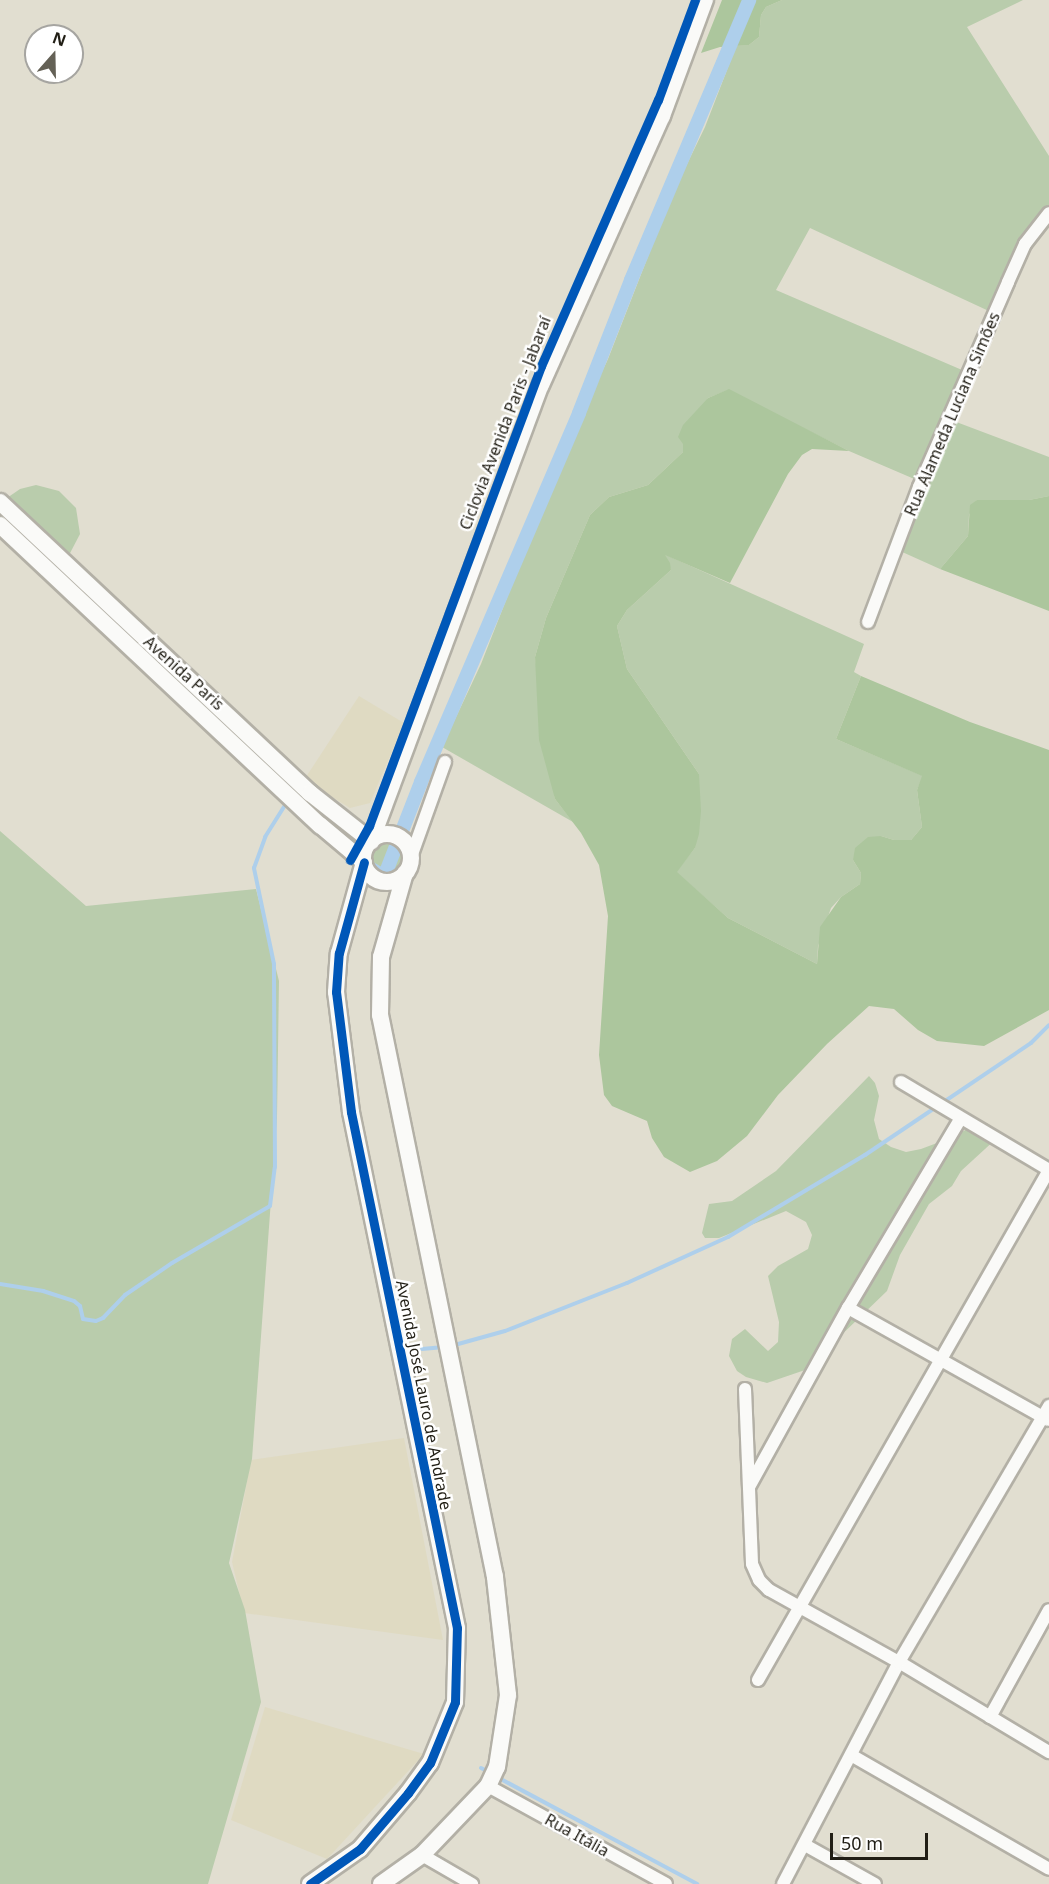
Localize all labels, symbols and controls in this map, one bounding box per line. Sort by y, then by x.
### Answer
north arrow [24,24,84,84]
text: N [50,26,69,52]
street label: Rua Alameda Luciana Simões [900,309,1004,519]
street label: Ciclovia Avenida Paris - Jabaraí [455,313,555,533]
street label: Avenida Paris [140,632,228,714]
street label: Avenida José Lauro de Andrade [392,1278,456,1512]
street label: Rua Itália [542,1810,612,1860]
scale bar [833,1821,930,1859]
text: 50 m [841,1831,883,1855]

